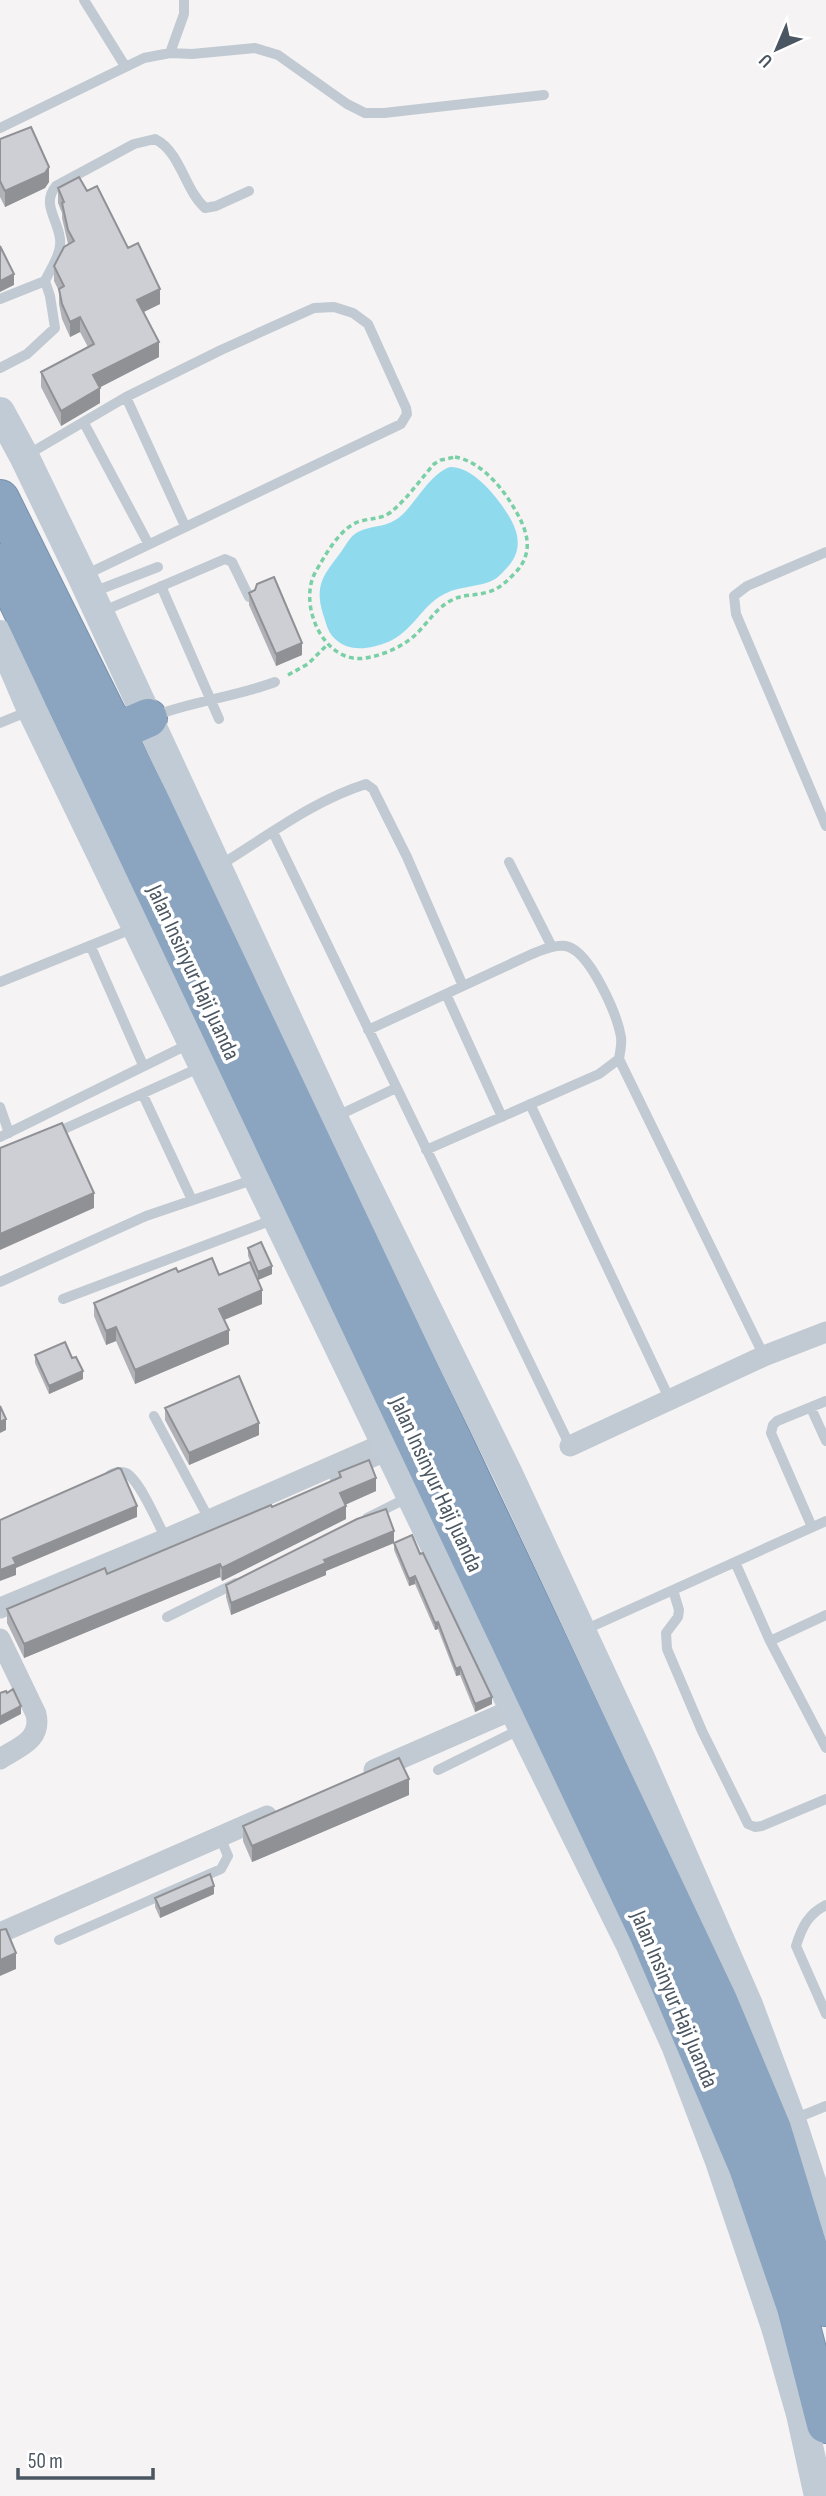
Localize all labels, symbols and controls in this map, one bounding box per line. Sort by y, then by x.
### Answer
north arrow [742,14,812,84]
text: U [755,48,778,72]
street label: Jalan Insinyur Haji Juanda [140,880,246,1064]
street label: Jalan Insinyur Haji Juanda [383,1392,489,1576]
street label: Jalan Insinyur Haji Juanda [624,1906,724,2092]
scale bar [18,2436,152,2480]
text: 50 m [28,2449,63,2474]

